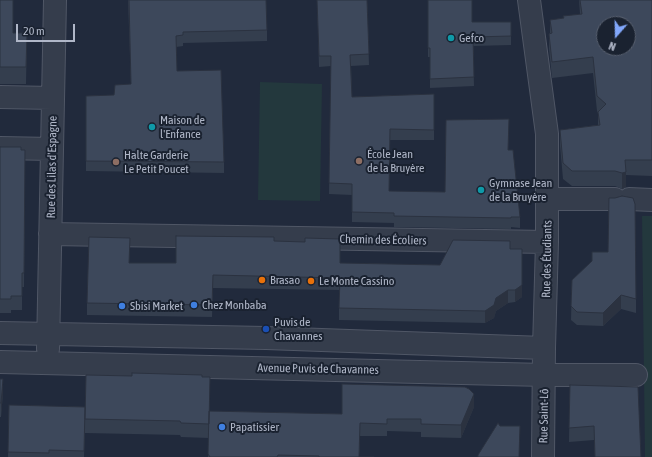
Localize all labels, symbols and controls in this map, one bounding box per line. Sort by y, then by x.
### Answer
scale bar [18,16,77,42]
north arrow [596,16,636,56]
text: 20 m [23,24,45,38]
place label: Gefco [459,31,484,45]
marker: Gefco [446,33,456,43]
text: N [607,40,617,53]
place label: Maison de l'Enfance [160,113,205,141]
street label: Rue des Lilas d'Espagne [44,116,60,218]
marker: Maison de l'Enfance [147,122,157,132]
place label: École Jean de la Bruyère [367,147,424,175]
place label: Halte Garderie Le Petit Poucet [124,148,189,176]
marker: École Jean de la Bruyère [354,156,364,166]
marker: Halte Garderie Le Petit Poucet [111,157,121,167]
place label: Gymnase Jean de la Bruyère [489,176,552,204]
marker: Gymnase Jean de la Bruyère [476,185,486,195]
street label: Rue des Étudiants [539,220,555,298]
street label: Chemin des Écoliers [339,232,427,248]
place label: Brasao [270,273,300,287]
place label: Le Monte Cassino [319,274,394,288]
marker: Brasao [257,275,267,285]
marker: Le Monte Cassino [306,276,316,286]
place label: Chez Monbaba [202,298,267,312]
place label: Sbisi Market [130,299,183,313]
marker: Chez Monbaba [189,300,199,310]
marker: Sbisi Market [117,301,127,311]
place label: Puvis de Chavannes [274,315,323,343]
marker: Puvis de Chavannes [261,324,271,334]
street label: Avenue Puvis de Chavannes [257,361,379,377]
street label: Rue Saint-Lô [536,388,552,444]
place label: Papatissier [230,420,279,434]
marker: Papatissier [217,422,227,432]

